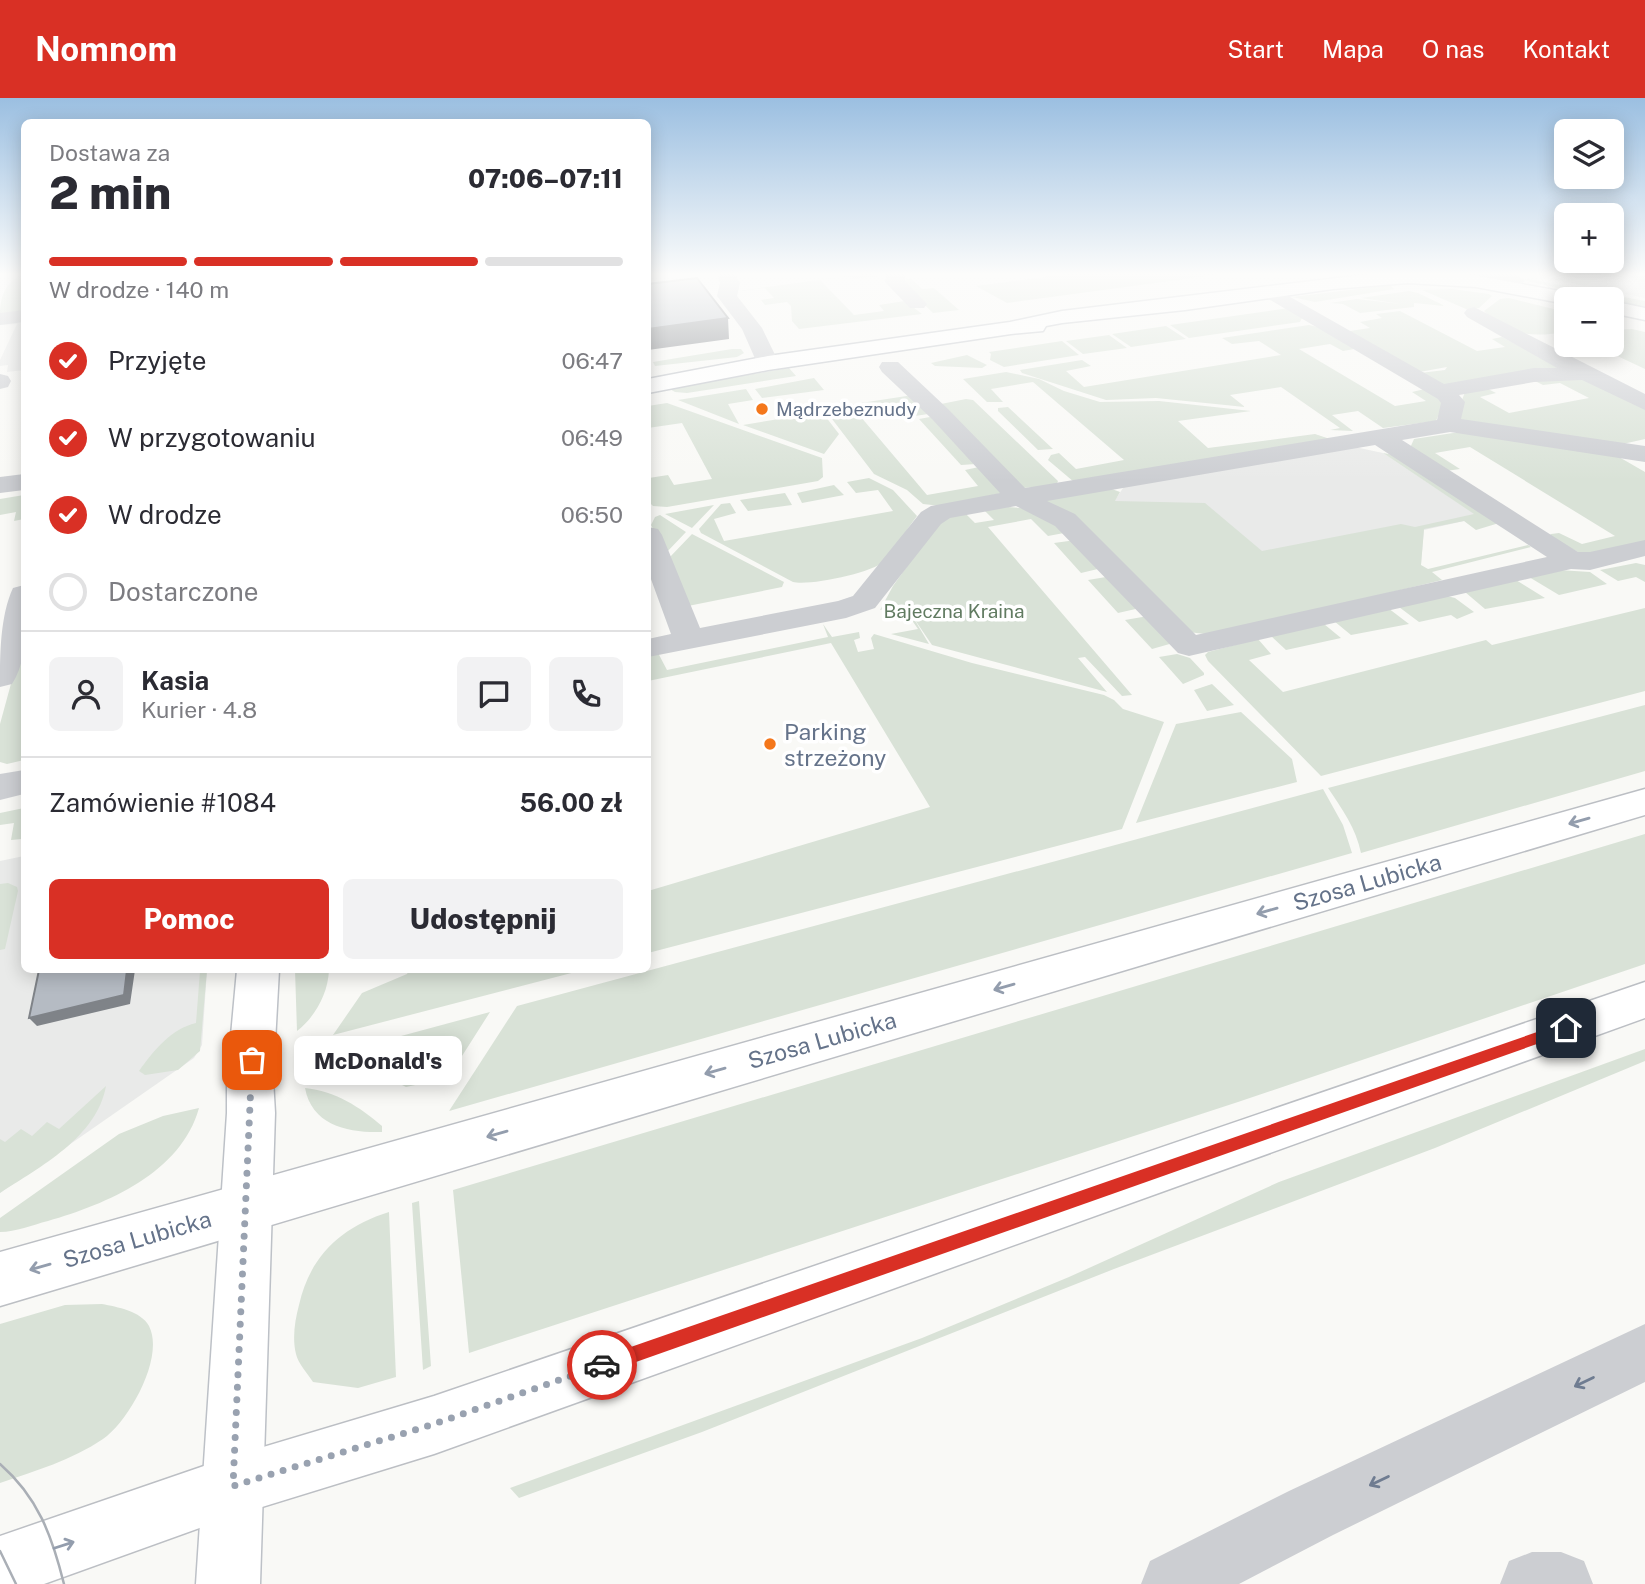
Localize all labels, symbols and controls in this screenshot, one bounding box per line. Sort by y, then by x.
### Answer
text: Nomnom [35,30,177,68]
text: Start [1227,35,1284,63]
text: Mapa [1322,35,1384,63]
text: O nas [1422,35,1484,63]
text: Kontakt [1522,35,1610,63]
map controls [1554,119,1624,357]
button: layers [1554,119,1624,189]
text: Dostawa za [49,139,170,166]
text: 07:06–07:11 [468,163,623,194]
text: 2 min [49,165,171,219]
button: + [1554,203,1624,273]
text: W drodze · 140 m [49,276,229,303]
button: − [1554,287,1624,357]
icon: check [49,342,87,380]
text: Przyjęte [108,345,207,376]
text: 06:47 [561,347,623,374]
place label: Mądrzebeznudy [776,398,917,420]
marker: Mądrzebeznudy [754,401,770,417]
icon: check [49,419,87,457]
text: W przygotowaniu [108,422,316,453]
text: 06:49 [561,424,623,451]
icon: check [49,496,87,534]
text: W drodze [108,499,222,530]
text: 06:50 [561,501,623,528]
text: Dostarczone [108,576,259,607]
park label: Bajeczna Kraina [883,600,1025,622]
button: person [49,657,123,731]
button: chat [457,657,531,731]
button: phone [549,657,623,731]
text: Kasia [141,665,209,696]
text: Kurier · 4.8 [141,696,257,723]
place label: Parking strzeżony [784,718,886,771]
marker: Parking strzeżony [762,736,778,752]
text: Zamówienie #1084 [49,787,276,818]
text: 56.00 zł [519,787,623,818]
one-way arrow [1569,815,1591,828]
street label: Szosa Lubicka [1290,848,1444,916]
button: Pomoc [49,879,329,959]
button: Udostępnij [343,879,623,959]
one-way arrow [1256,905,1279,918]
one-way arrow [994,981,1016,994]
pin [1536,998,1596,1058]
street label: Szosa Lubicka [745,1006,899,1074]
icon: home [1547,1009,1585,1047]
pin [222,1030,282,1090]
callout: McDonald's [294,1035,462,1084]
icon: bag [233,1041,271,1079]
text: McDonald's [314,1047,442,1074]
one-way arrow [705,1065,727,1078]
one-way arrow [486,1129,508,1142]
street label: Szosa Lubicka [60,1205,214,1273]
one-way arrow [30,1261,52,1274]
courier [567,1330,637,1400]
icon: car [583,1346,621,1384]
one-way arrow [1574,1376,1595,1389]
one-way arrow [1369,1474,1390,1488]
one-way arrow [53,1538,75,1550]

